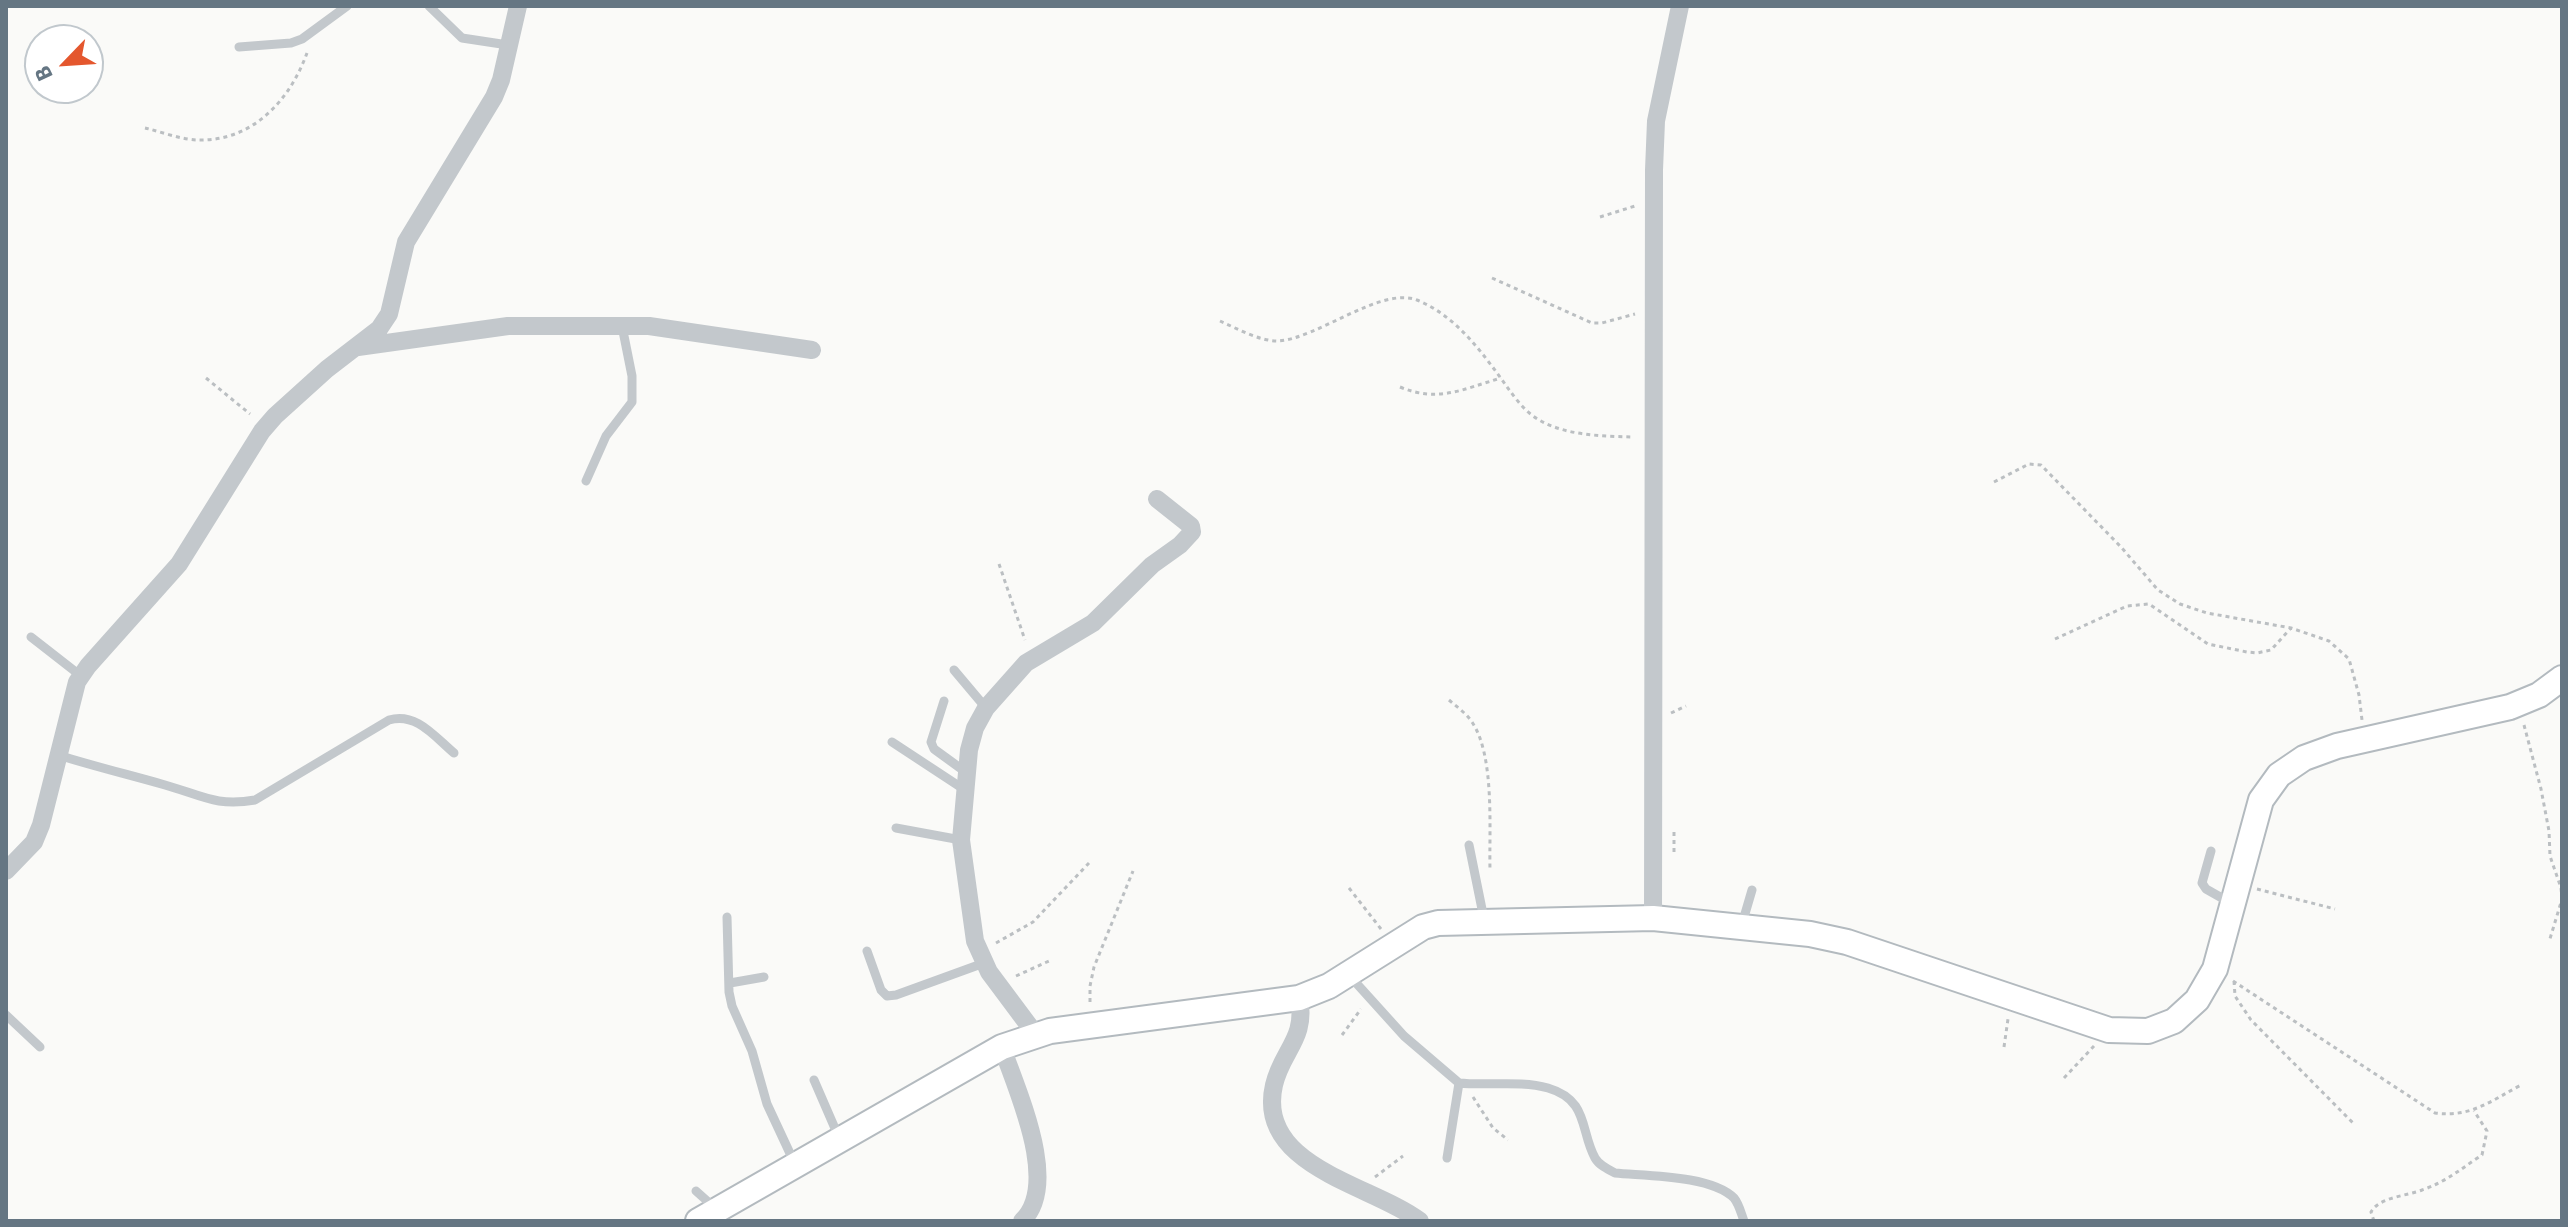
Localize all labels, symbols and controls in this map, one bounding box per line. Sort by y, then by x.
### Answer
north arrow [24,24,104,104]
text: B [29,62,59,85]

